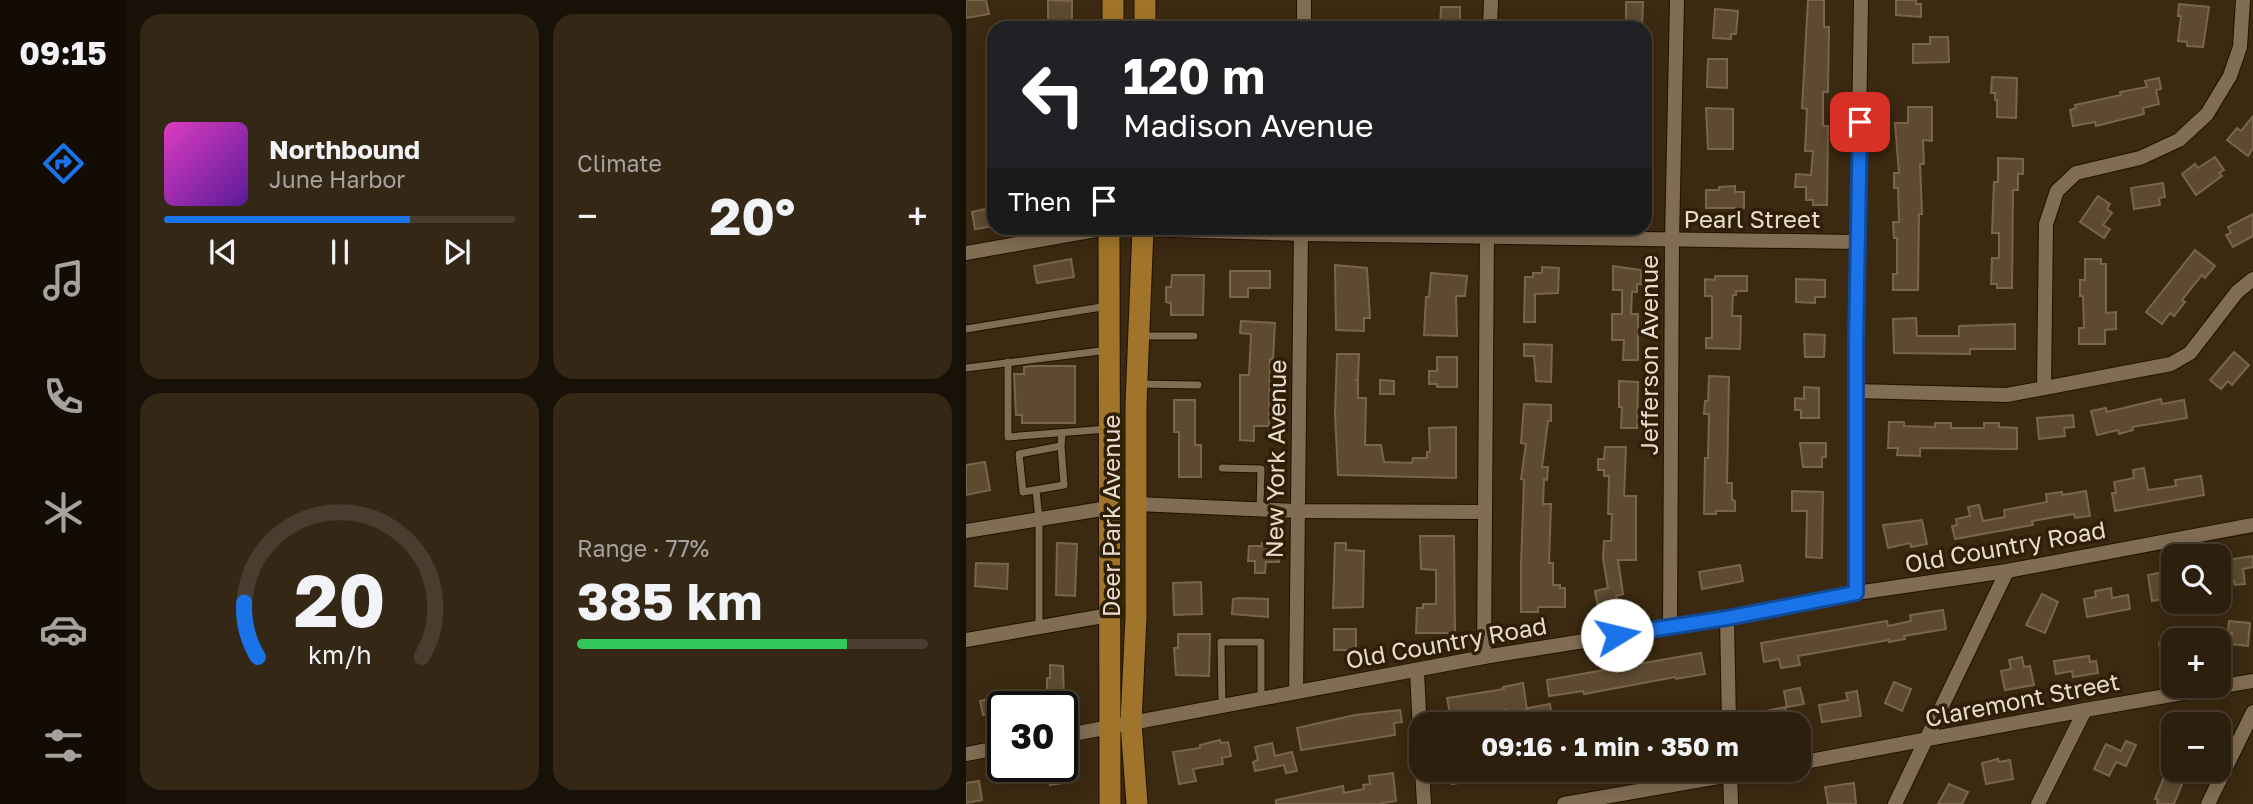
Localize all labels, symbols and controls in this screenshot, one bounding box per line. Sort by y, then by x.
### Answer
text: 09:15 [19,34,107,72]
text: 120 m [1123,46,1265,105]
icon: left [1008,49,1099,140]
pin [1830,92,1890,152]
icon: arrive [1841,103,1879,141]
text: Madison Avenue [1123,106,1374,144]
text: Northbound [269,134,420,165]
icon: directions [39,139,88,188]
text: Climate [577,149,662,177]
text: June Harbor [269,165,405,193]
icon: arrive [1085,182,1123,220]
text: 20° [710,184,795,246]
text: Then [1008,186,1071,217]
text: − [577,193,598,238]
text: + [907,193,928,238]
street label: Pearl Street [1683,204,1821,233]
icon: previous [204,233,242,271]
icon: pause [321,233,359,271]
icon: next [438,233,476,271]
street label: Jefferson Avenue [1634,255,1663,455]
icon: music [39,256,88,305]
street label: New York Avenue [1259,359,1291,559]
icon: phone [39,372,88,421]
street label: Deer Park Avenue [1096,415,1125,617]
icon: climate [39,488,88,537]
street label: Old Country Road [1902,514,2108,578]
text: Range · 77% [577,534,709,562]
map controls [2161,544,2231,782]
button: search [2161,544,2231,614]
text: 20 [294,557,385,644]
text: 385 km [577,569,762,631]
position arrow [1580,598,1654,672]
icon: car [39,605,88,654]
street label: Old Country Road [1343,610,1549,674]
button: + [2161,628,2231,698]
text: km/h [308,639,371,670]
street label: Claremont Street [1922,666,2122,732]
speed limit sign: 30 [987,691,1078,782]
button: − [2161,712,2231,782]
icon: filters [39,721,88,770]
text: 09:16 · 1 min · 350 m [1481,731,1739,762]

